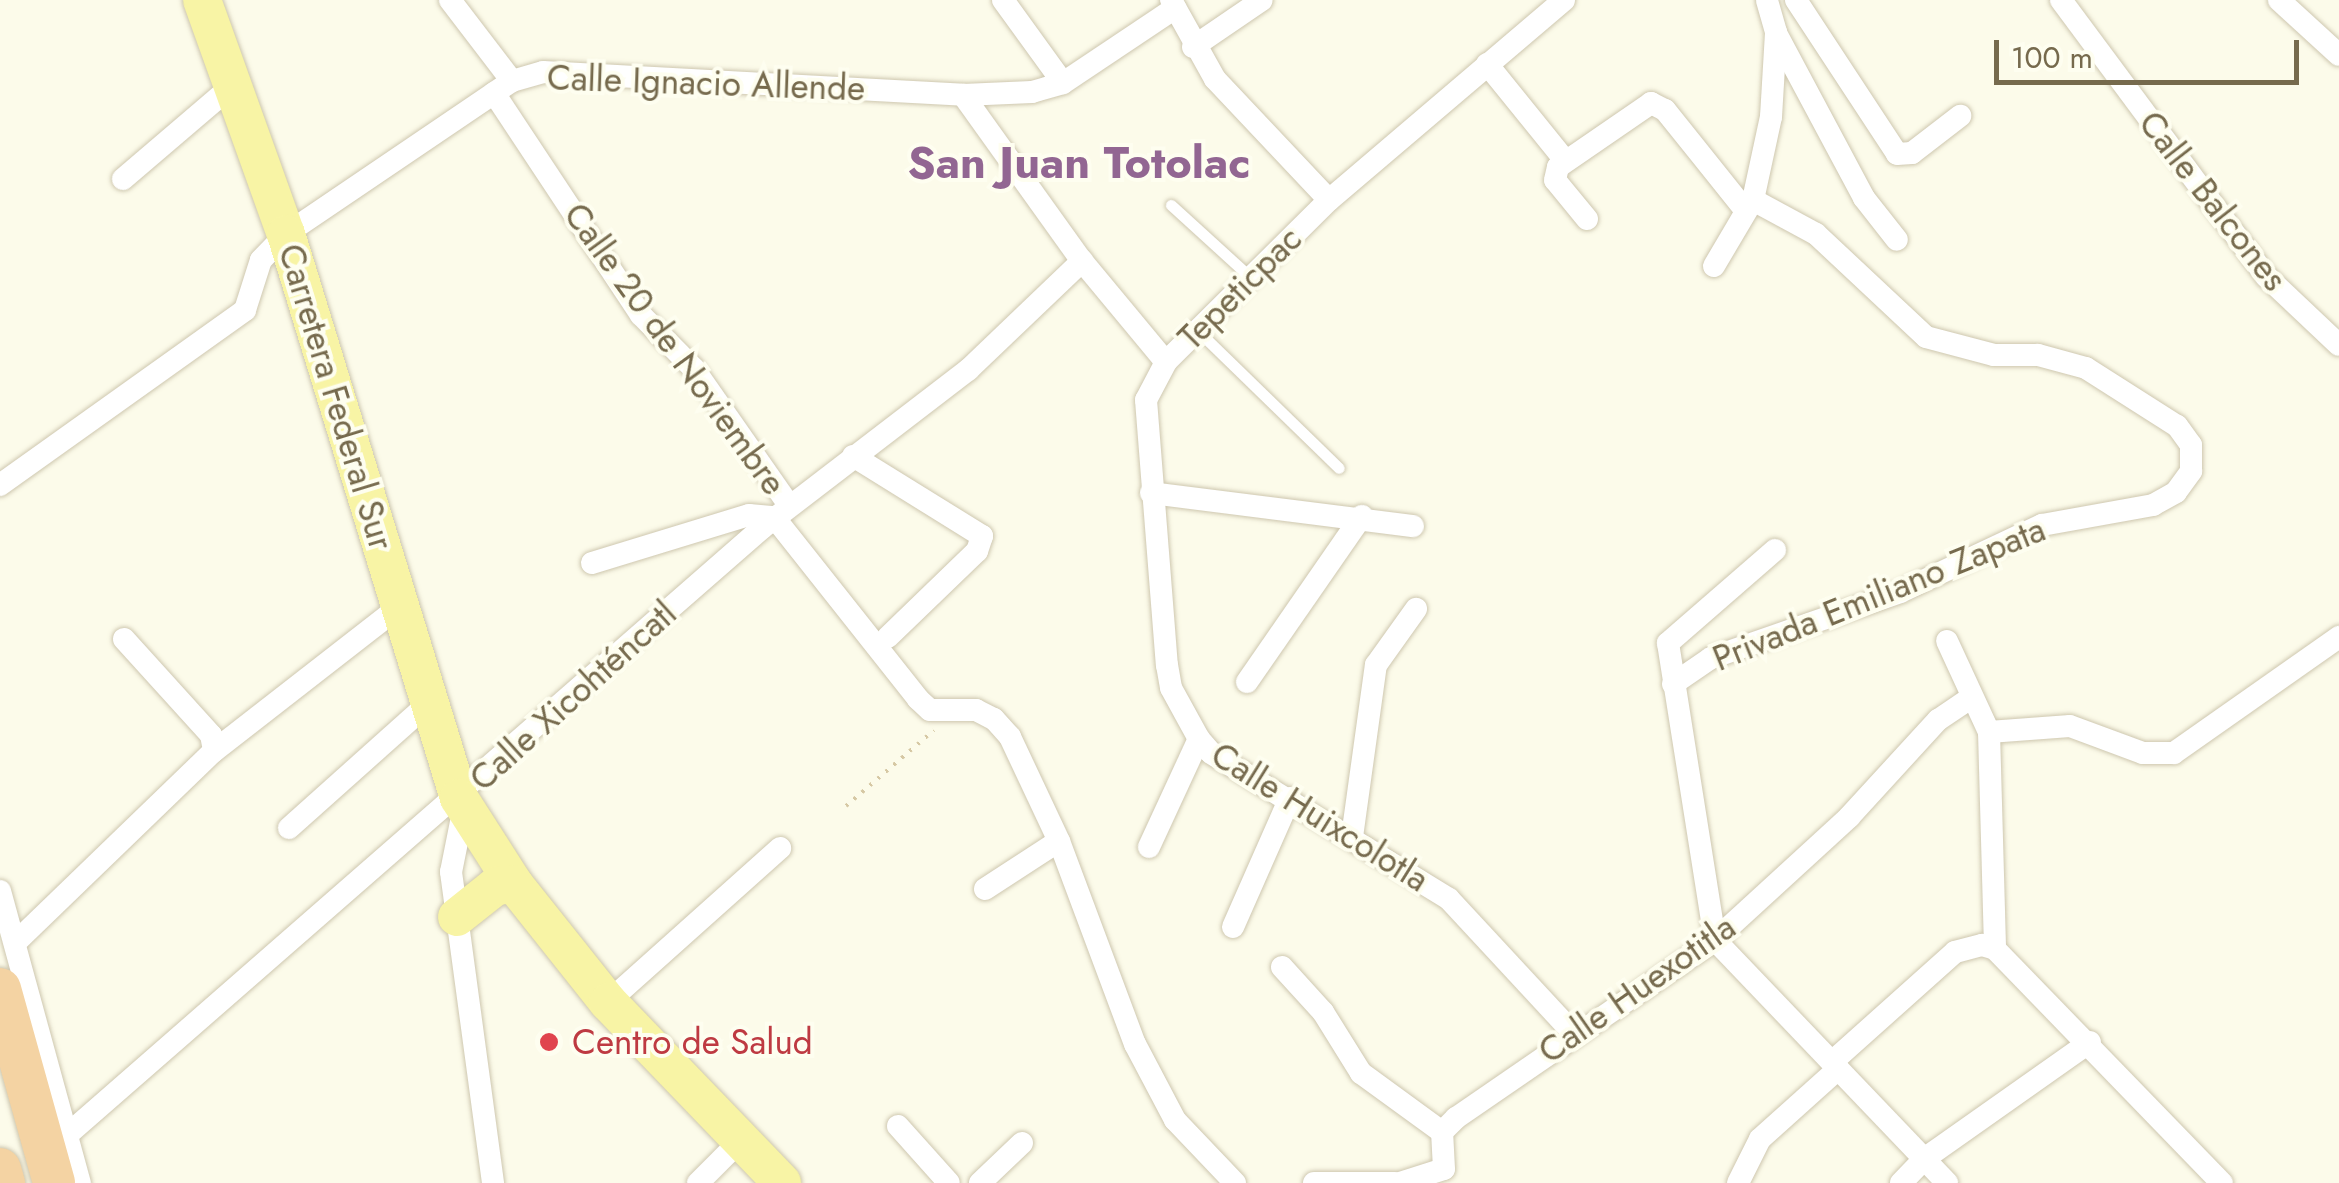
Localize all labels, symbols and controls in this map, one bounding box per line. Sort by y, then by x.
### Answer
scale bar [1999,20,2304,82]
text: 100 m [2011,36,2093,79]
street label: Calle Ignacio Allende [546,56,866,110]
street label: Calle Balcones [2130,103,2296,299]
district label: San Juan Totolac [908,136,1250,190]
street label: Calle 20 de Noviembre [555,195,795,503]
street label: Tepeticpac [1170,218,1310,358]
street label: Carretera Federal Sur [270,239,402,555]
street label: Privada Emiliano Zapata [1707,508,2051,680]
street label: Calle Xicohténcatl [461,592,685,800]
street label: Calle Huixcolotla [1204,733,1436,901]
street label: Calle Huexotitla [1531,906,1743,1072]
place label: Centro de Salud [572,1021,813,1063]
marker: Centro de Salud [536,1029,562,1055]

